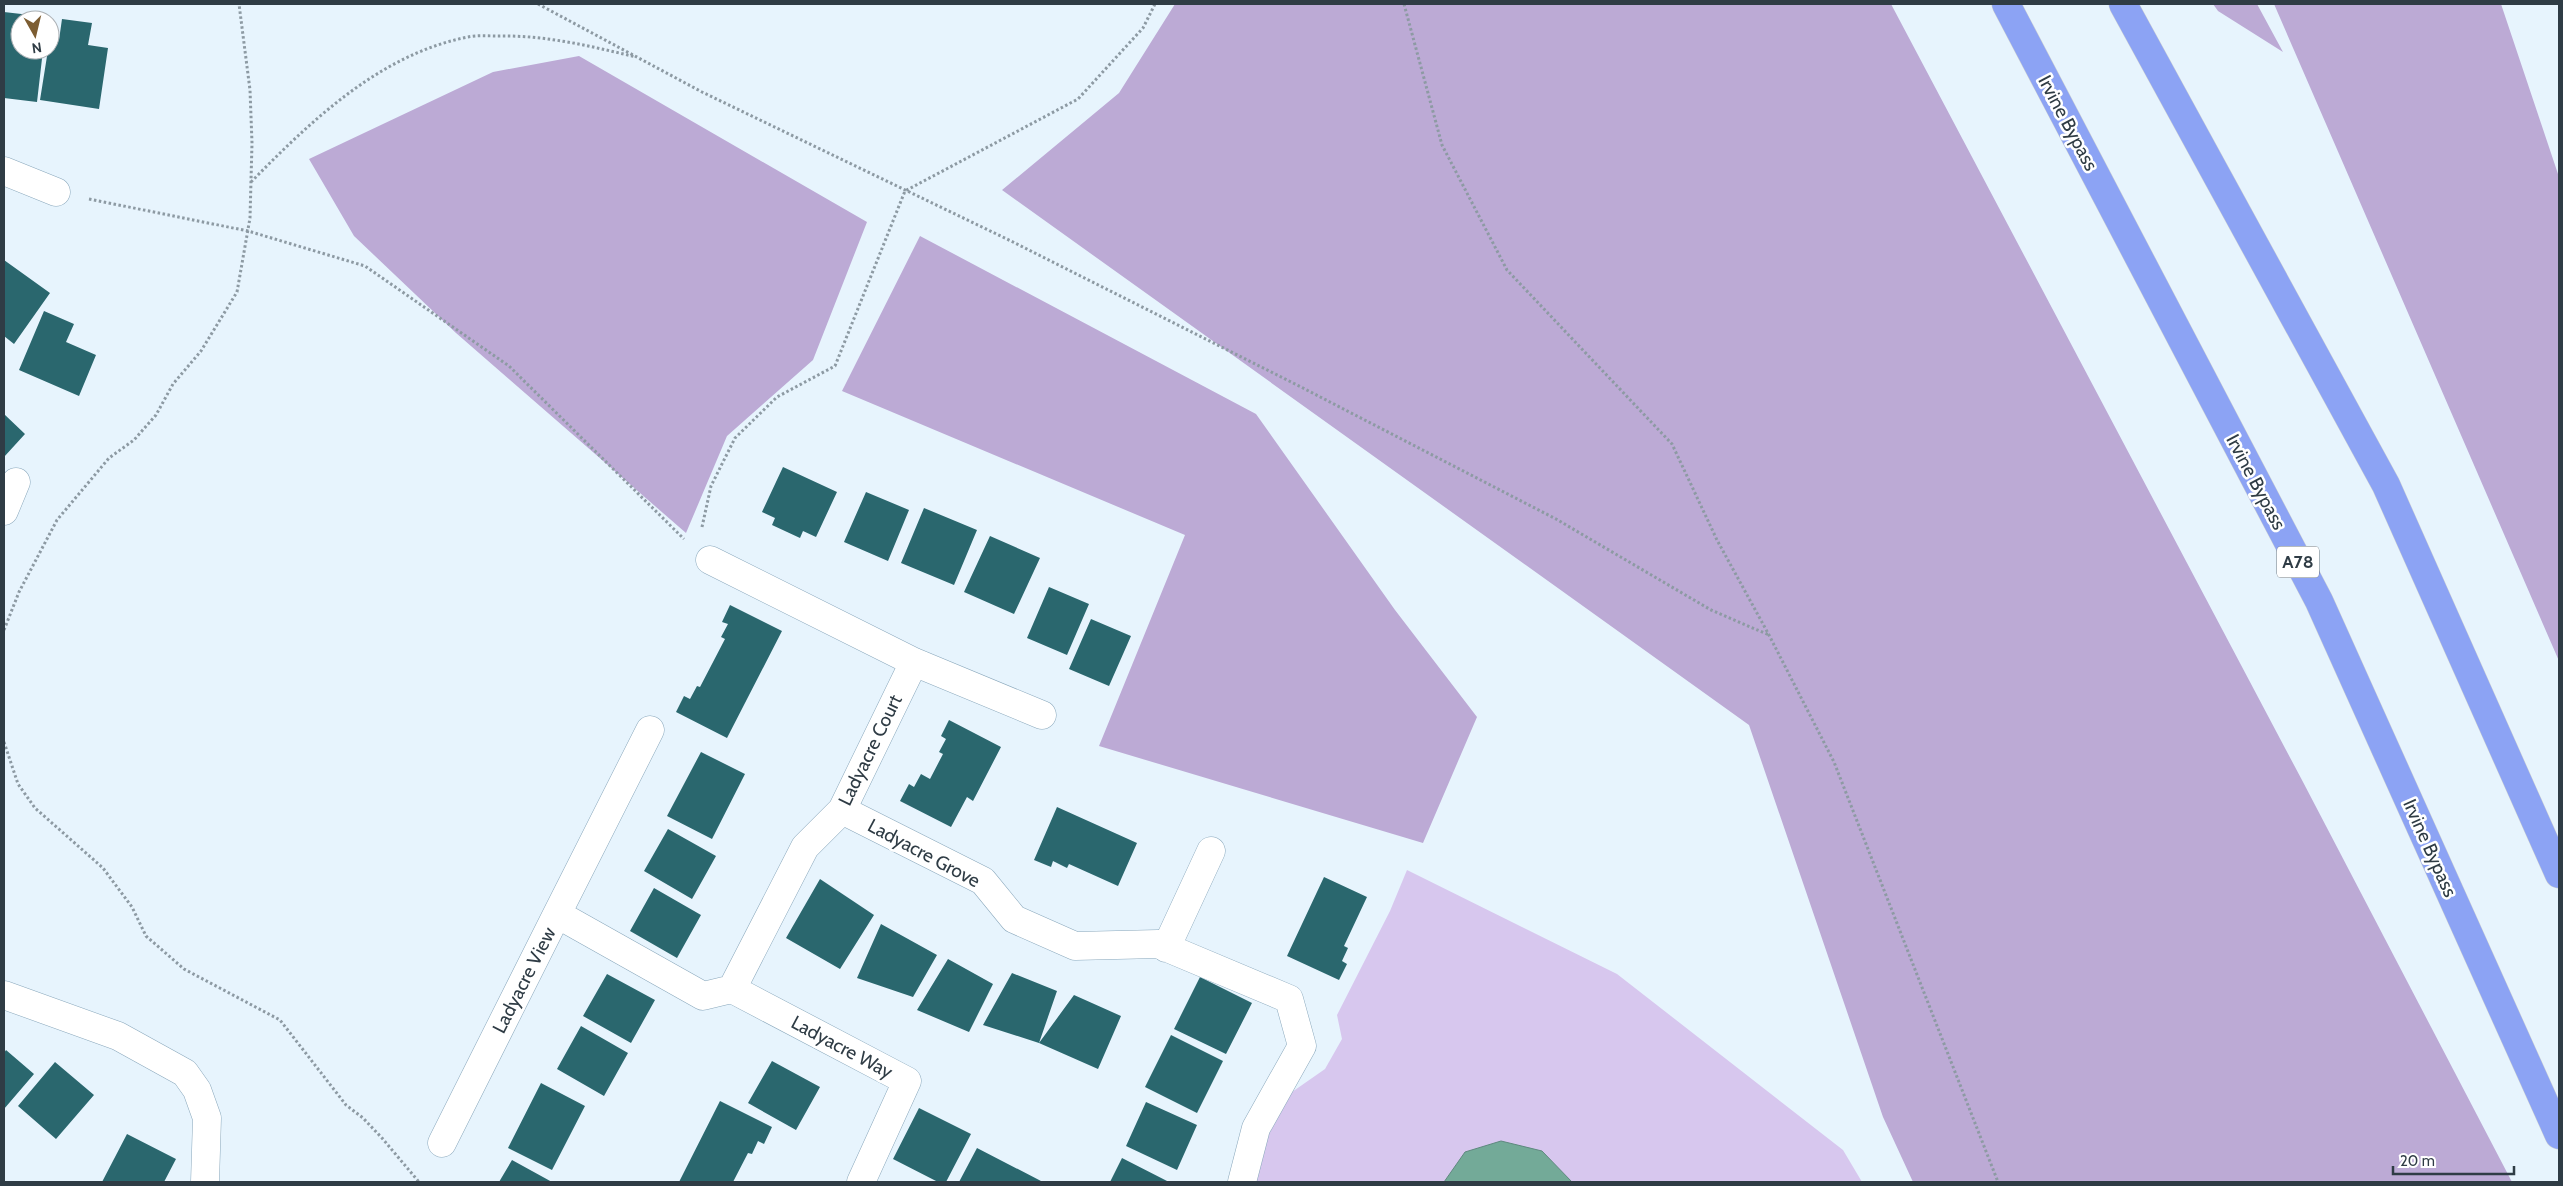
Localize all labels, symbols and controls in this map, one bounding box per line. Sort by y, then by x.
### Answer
north arrow [10,10,60,60]
text: N [31,38,43,57]
street label: Irvine Bypass [2033,71,2103,175]
street label: Irvine Bypass [2221,430,2291,534]
road number: A78 [2277,546,2319,578]
street label: Ladyacre Court [833,690,907,809]
street label: Irvine Bypass [2398,796,2462,901]
street label: Ladyacre Grove [864,814,984,892]
street label: Ladyacre View [487,923,561,1037]
street label: Ladyacre Way [787,1011,897,1084]
scale bar [2393,1144,2514,1176]
text: 20 m [2400,1152,2435,1170]

